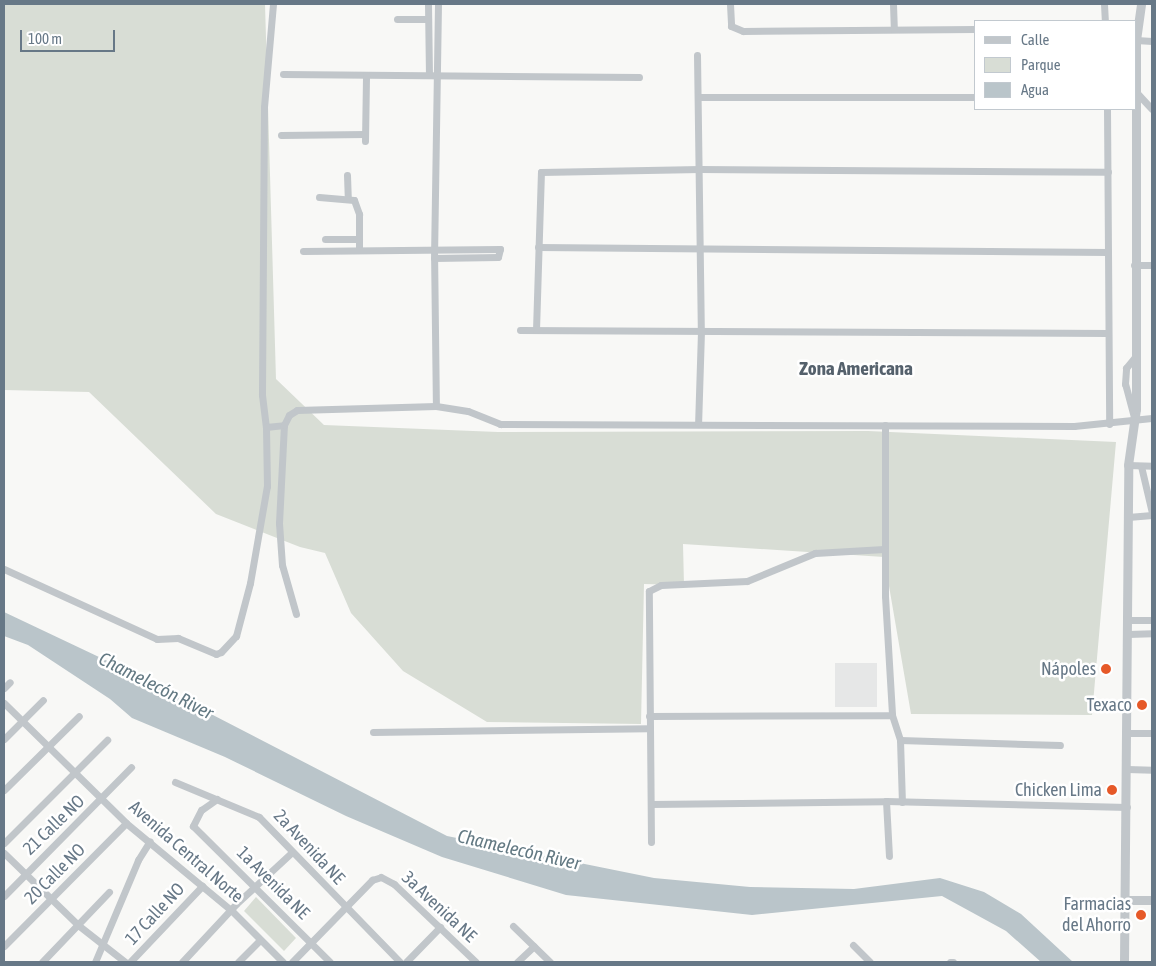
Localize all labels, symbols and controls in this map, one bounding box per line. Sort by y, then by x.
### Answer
scale bar [22,20,118,52]
legend [974,20,1136,110]
text: 100 m [28,30,62,47]
text: Calle [1021,31,1049,48]
text: Parque [1021,56,1061,73]
text: Agua [1021,81,1049,98]
district label: Zona Americana [799,358,913,380]
water label: Chamelecón River [95,647,217,725]
place label: Nápoles [1041,658,1096,680]
marker: Nápoles [1100,663,1112,675]
place label: Texaco [1086,694,1132,716]
marker: Texaco [1136,699,1148,711]
place label: Chicken Lima [1015,779,1102,801]
marker: Chicken Lima [1106,784,1118,796]
street label: 21 Calle NO [19,790,89,860]
street label: Avenida Central Norte [124,796,248,908]
street label: 2a Avenida NE [269,805,349,889]
water label: Chamelecón River [455,825,583,875]
street label: 20 Calle NO [20,839,90,909]
street label: 1a Avenida NE [232,842,314,924]
street label: 3a Avenida NE [397,867,481,947]
street label: 17 Calle NO [121,878,189,950]
place label: Farmacias del Ahorro [1062,894,1131,936]
marker: Farmacias del Ahorro [1135,909,1147,921]

